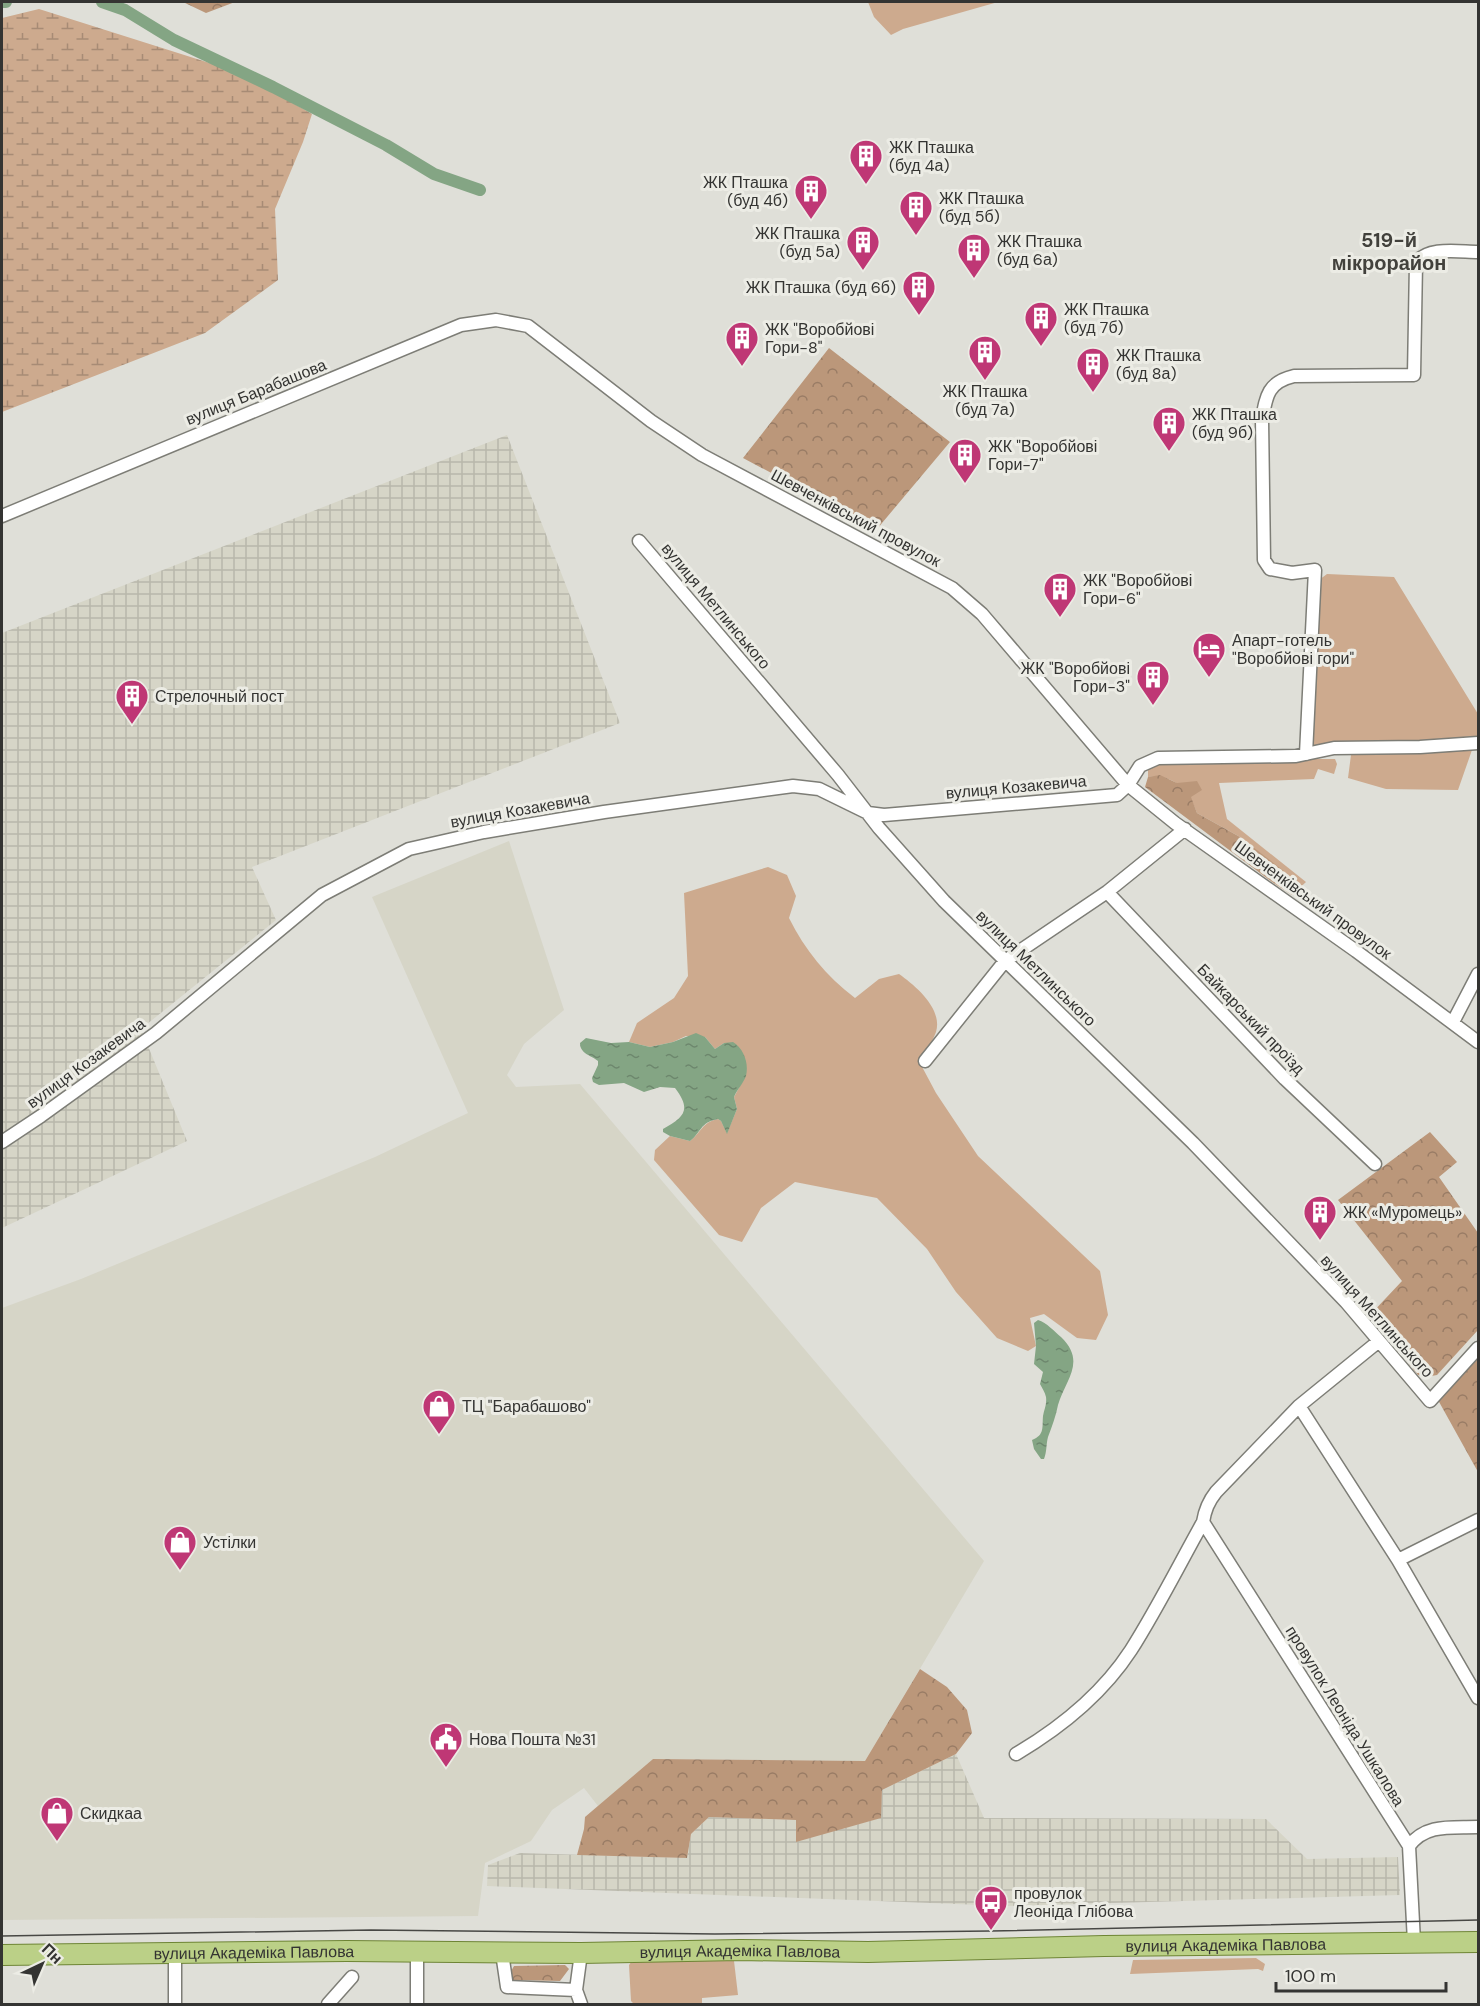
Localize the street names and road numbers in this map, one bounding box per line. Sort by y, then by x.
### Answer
street label: вулиця Барабашова [183,354,330,430]
street label: Шевченківський провулок [767,464,945,572]
street label: вулиця Метлинського [657,538,775,674]
street label: вулиця Козакевича [945,770,1087,804]
street label: вулиця Козакевича [449,787,591,833]
street label: Шевченківський провулок [1230,836,1397,965]
street label: вулиця Метлинського [972,905,1101,1031]
street label: Байкарський проїзд [1193,959,1310,1079]
street label: вулиця Козакевича [23,1013,149,1113]
street label: вулиця Метлинського [1316,1250,1438,1382]
street label: провулок Леоніда Ушкалова [1281,1622,1409,1810]
street label: вулиця Академіка Павлова [1125,1933,1326,1956]
street label: вулиця Академіка Павлова [639,1939,841,1962]
street label: вулиця Академіка Павлова [154,1940,355,1964]

